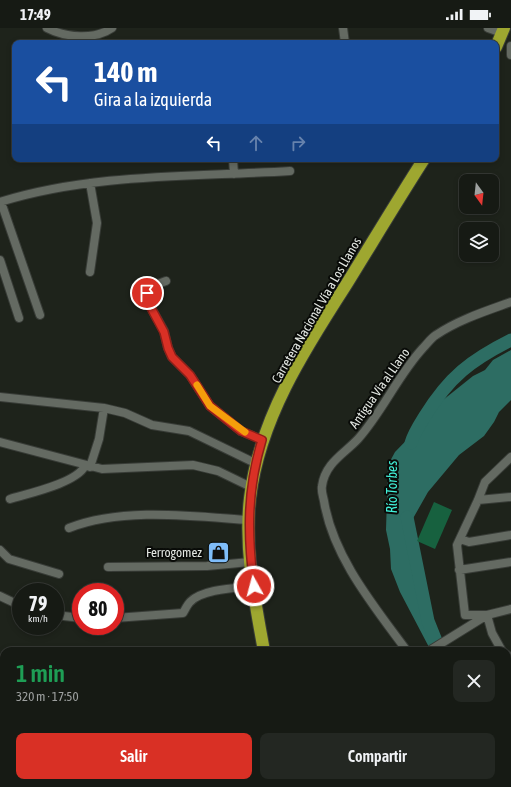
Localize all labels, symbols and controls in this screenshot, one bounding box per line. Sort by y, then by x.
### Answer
text: 17:49 [20,6,51,23]
icon: left [28,56,80,108]
text: 140 m [94,56,157,88]
text: Gira a la izquierda [94,89,212,110]
icon: left [203,132,225,154]
icon: ahead [245,132,267,154]
icon: right [287,132,309,154]
north arrow [459,174,499,214]
map controls [459,174,499,262]
button: layers [459,222,499,262]
street label: Carretera Nacional Vía a Los Llanos [269,234,365,386]
pin [130,276,164,310]
icon: arrive [136,282,158,304]
street label: Antigua Vía al Llano [346,345,413,431]
water label: Río Torbes [384,461,400,513]
shop icon: Ferrogomez [205,539,231,565]
place label: Ferrogomez [146,545,202,560]
position arrow [233,565,275,607]
speed limit sign: 80 [72,583,124,635]
text: 79 [29,592,47,615]
text: km/h [28,613,48,624]
text: 1 min [16,660,65,687]
button: close [453,660,495,702]
text: 320 m · 17:50 [16,689,79,704]
button: Salir [16,733,252,779]
button: Compartir [260,733,495,779]

